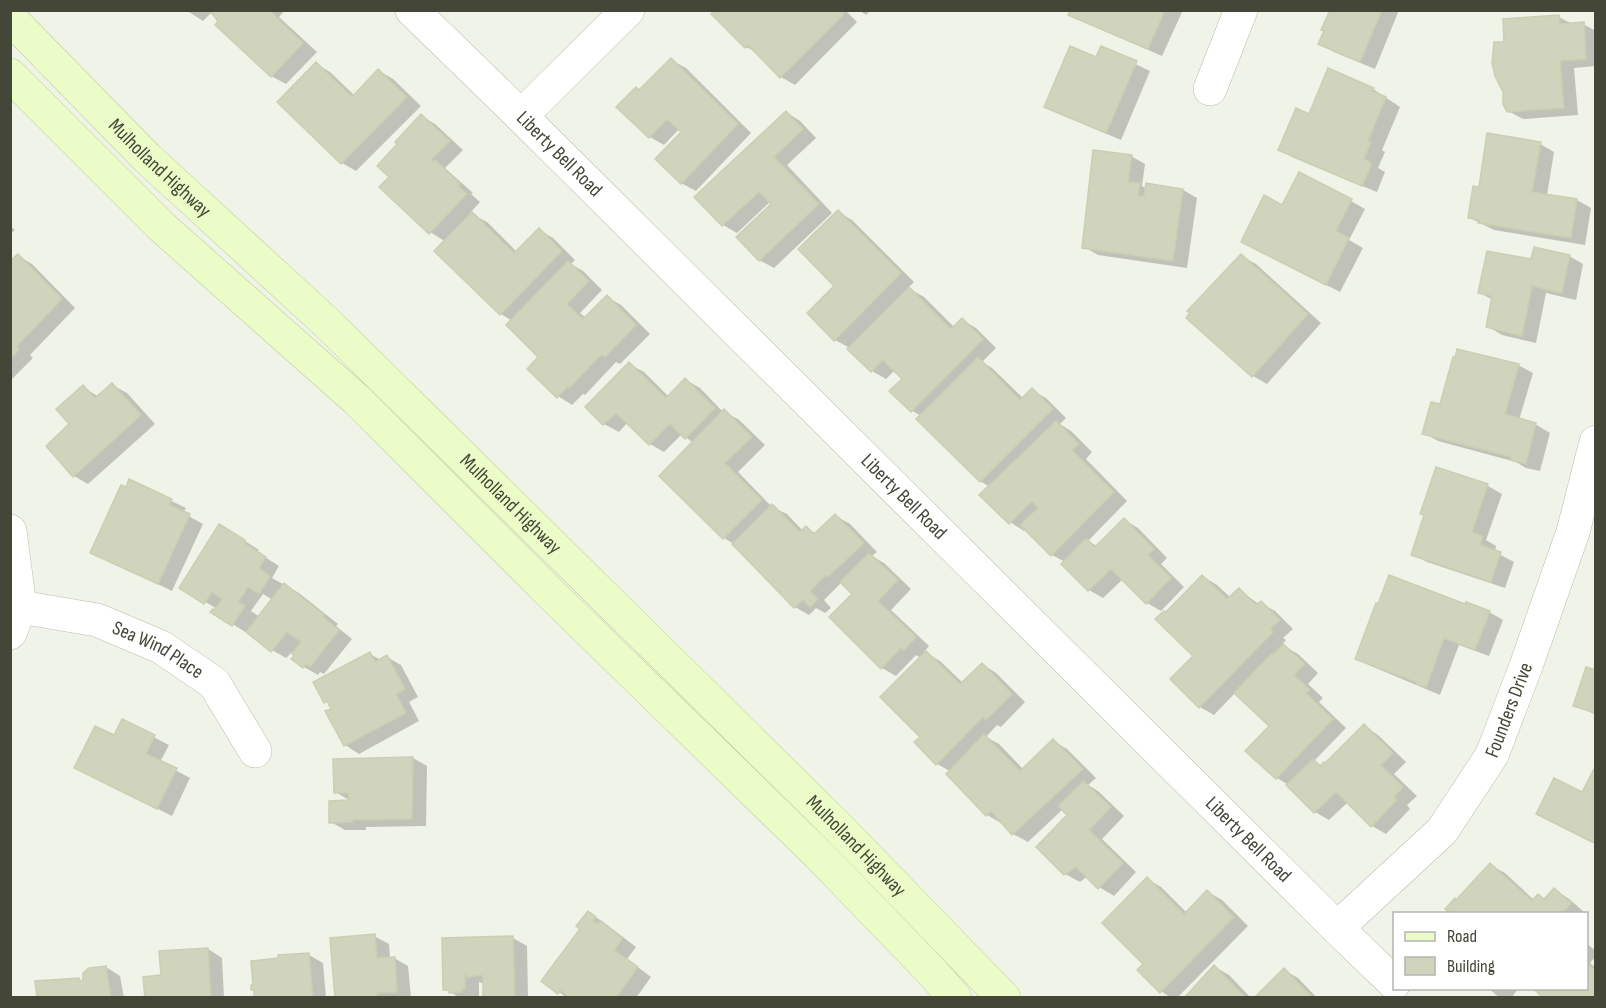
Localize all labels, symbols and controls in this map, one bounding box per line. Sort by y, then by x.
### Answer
street label: Liberty Bell Road [511,106,607,202]
street label: Mulholland Highway [103,114,216,223]
street label: Mulholland Highway [455,449,567,560]
street label: Liberty Bell Road [856,449,952,545]
street label: Sea Wind Place [109,616,208,684]
street label: Founders Drive [1480,659,1538,761]
street label: Mulholland Highway [801,790,911,902]
street label: Liberty Bell Road [1200,792,1296,888]
legend [1393,912,1588,990]
text: Road [1447,926,1477,947]
text: Building [1447,956,1495,977]

